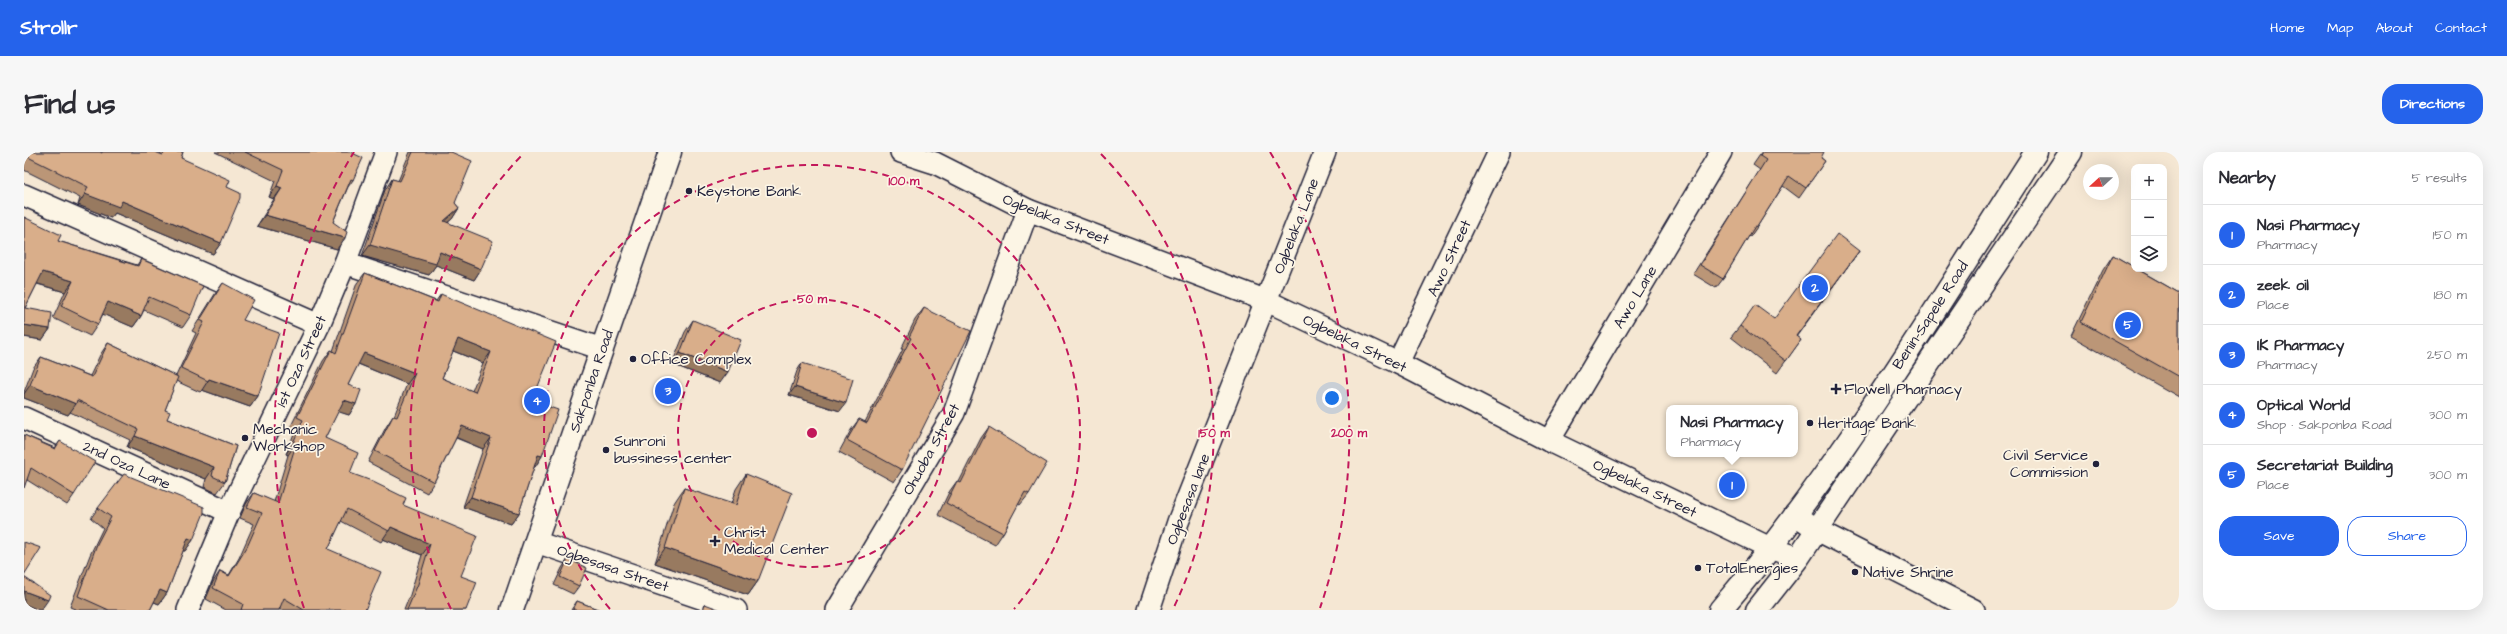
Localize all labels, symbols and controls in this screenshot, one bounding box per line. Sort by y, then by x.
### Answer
text: Strollr [20,15,78,42]
text: Home [2270,18,2305,38]
text: Map [2327,18,2353,38]
text: About [2375,18,2413,38]
text: Contact [2435,18,2487,38]
button: Directions [2382,84,2483,124]
text: Find us [24,85,115,124]
north arrow [2083,164,2119,200]
map controls [2131,164,2167,272]
button: + [2131,164,2167,200]
text: Nearby [2219,166,2276,190]
text: 5 results [2411,169,2467,187]
text: 100 m [889,173,920,190]
street label: Ogbelaka Lane [1269,175,1325,277]
place label: Keystone Bank [697,181,801,203]
marker: Keystone Bank [684,186,694,196]
street label: Ogbelaka Street [999,188,1112,251]
button: − [2131,200,2167,236]
text: Nasi Pharmacy [2257,215,2360,236]
street label: Awo Street [1423,216,1476,300]
text: 1 [2231,226,2233,244]
text: 150 m [2433,226,2467,244]
button: layers [2131,236,2167,272]
text: Pharmacy [2257,236,2318,254]
street label: Benin-Sapele Road [1887,257,1974,374]
street label: Awo Lane [1608,262,1662,333]
pin: 2 [1802,273,1828,303]
text: zeek oil [2257,275,2309,296]
text: 2 [2228,286,2236,304]
text: 180 m [2433,286,2467,304]
text: 50 m [797,291,828,308]
text: Place [2257,296,2289,314]
street label: Ogbelaka Street [1299,309,1410,379]
pin: 5 [2115,310,2141,340]
street label: 1st Oza Street [271,312,332,410]
street label: Sakponba Road [564,327,619,435]
text: IK Pharmacy [2257,335,2344,356]
text: 3 [2229,346,2235,364]
text: 250 m [2427,346,2467,364]
place label: Office Complex [641,349,752,370]
marker: Office Complex [628,354,638,364]
text: Pharmacy [2257,356,2318,374]
pin: 3 [655,376,681,406]
place label: Flowell Pharnacy [1844,379,1962,401]
marker: Flowell Pharnacy [1831,384,1841,394]
pin: 4 [524,386,550,416]
your location [1322,388,1342,408]
text: Optical World [2257,395,2350,416]
street label: Ohuoba Street [898,400,965,499]
popup [1666,405,1798,457]
text: 4 [2228,406,2236,424]
text: 300 m [2429,406,2467,424]
text: Nasi Pharmacy [1681,412,1783,433]
place label: Heritage Bank [1818,413,1916,435]
text: Shop · Sakponba Road [2257,416,2392,434]
marker: Heritage Bank [1805,418,1815,428]
place label: Mechanic Workshop [253,419,325,457]
text: 150 m [1198,425,1231,442]
text: 200 m [1330,425,1368,442]
centre of rings [805,426,819,440]
place label: Sunroni bussiness center [614,431,732,469]
marker: Mechanic Workshop [240,433,250,443]
text: Pharmacy [1681,433,1741,451]
street label: 2nd Oza Lane [80,436,174,495]
marker: Sunroni bussiness center [601,445,611,455]
place label: Civil Service Commission [2003,445,2088,483]
street label: Ogbesasa lane [1161,450,1216,548]
street label: Ogbelaka Street [1589,454,1700,524]
text: Secretariat Building [2257,455,2393,476]
marker: Civil Service Commission [2091,459,2101,469]
text: 5 [2227,466,2237,484]
text: 300 m [2429,466,2467,484]
pin: 1 [1719,470,1745,500]
text: Place [2257,476,2289,494]
button: Save [2219,516,2339,556]
button: Share [2347,516,2467,556]
place label: Christ Medical Center [724,522,829,560]
marker: Christ Medical Center [709,535,721,547]
street label: Ogbesasa Street [554,540,672,598]
place label: TotalEnergies [1706,558,1799,580]
place label: Native Shrine [1863,562,1954,583]
marker: TotalEnergies [1693,563,1703,573]
marker: Native Shrine [1850,567,1860,577]

